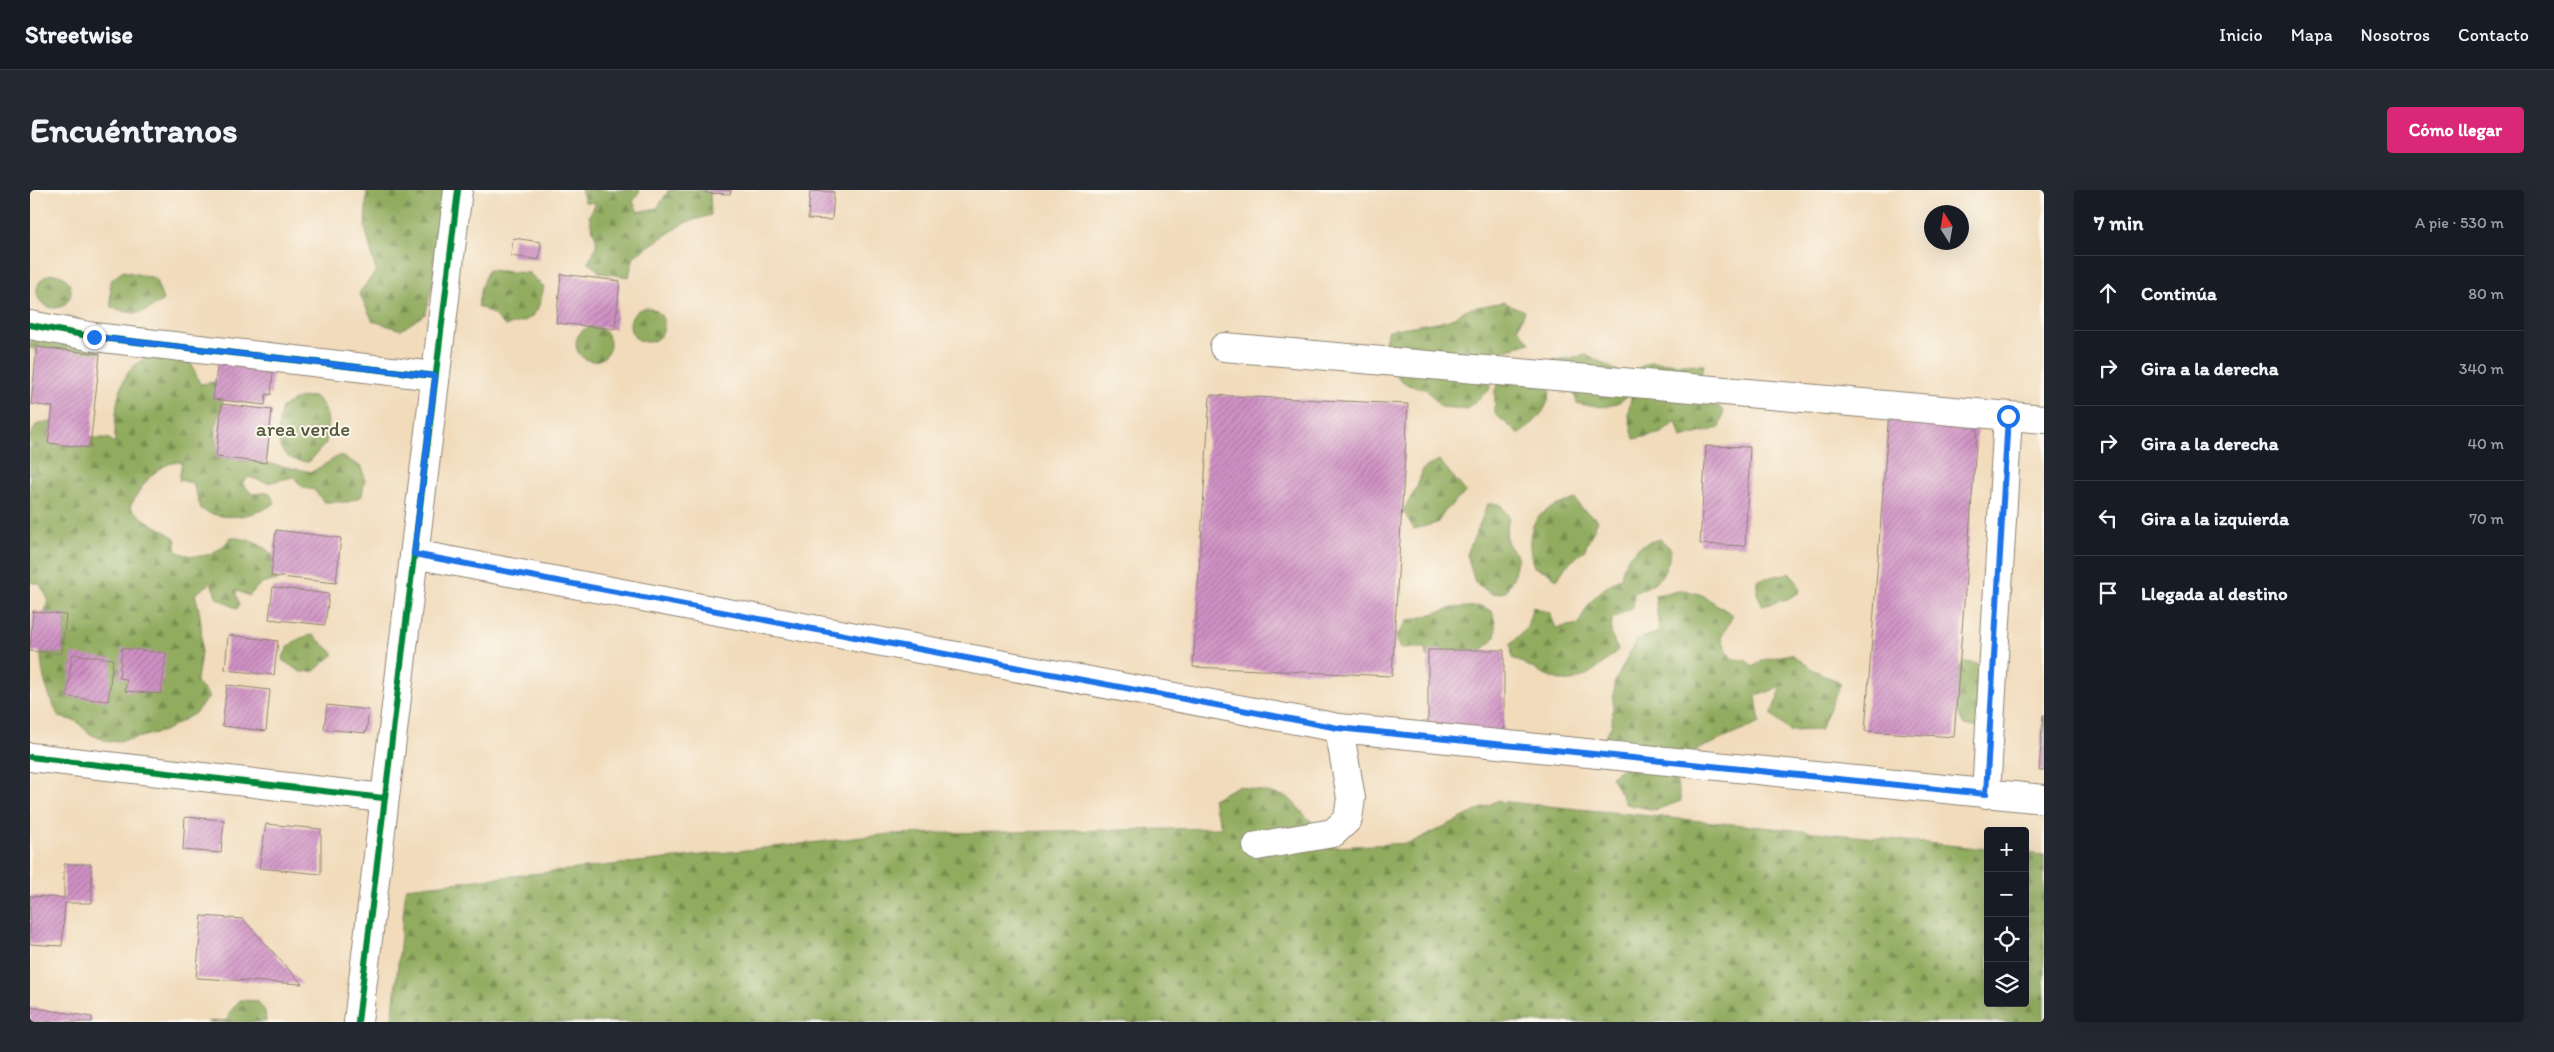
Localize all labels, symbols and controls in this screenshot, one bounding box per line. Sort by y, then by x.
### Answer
text: Streetwise [25,20,133,49]
text: Inicio [2219,24,2263,46]
text: Mapa [2291,24,2333,46]
text: Nosotros [2361,24,2430,46]
text: Contacto [2458,24,2529,46]
button: Cómo llegar [2387,107,2524,153]
text: Encuéntranos [30,109,238,151]
north arrow [1924,205,1969,250]
text: 7 min [2094,210,2143,235]
text: A pie · 530 m [2415,213,2504,232]
icon: ahead [2094,279,2122,307]
text: Continúa [2141,282,2217,305]
text: 80 m [2468,284,2504,303]
route end [83,326,106,349]
icon: right [2094,354,2122,382]
text: Gira a la derecha [2141,357,2279,380]
text: 340 m [2459,359,2504,378]
route start [1997,405,2020,428]
park label: area verde [256,416,350,441]
icon: right [2094,429,2122,457]
text: Gira a la derecha [2141,432,2279,455]
text: 40 m [2467,434,2504,453]
icon: left [2094,504,2122,532]
text: Gira a la izquierda [2141,507,2289,530]
text: 70 m [2469,509,2504,528]
icon: arrive [2094,579,2122,607]
text: Llegada al destino [2141,582,2288,605]
map controls [1984,827,2029,1007]
button: + [1984,827,2029,872]
button: − [1984,872,2029,917]
button: locate [1984,917,2029,962]
button: layers [1984,962,2029,1007]

